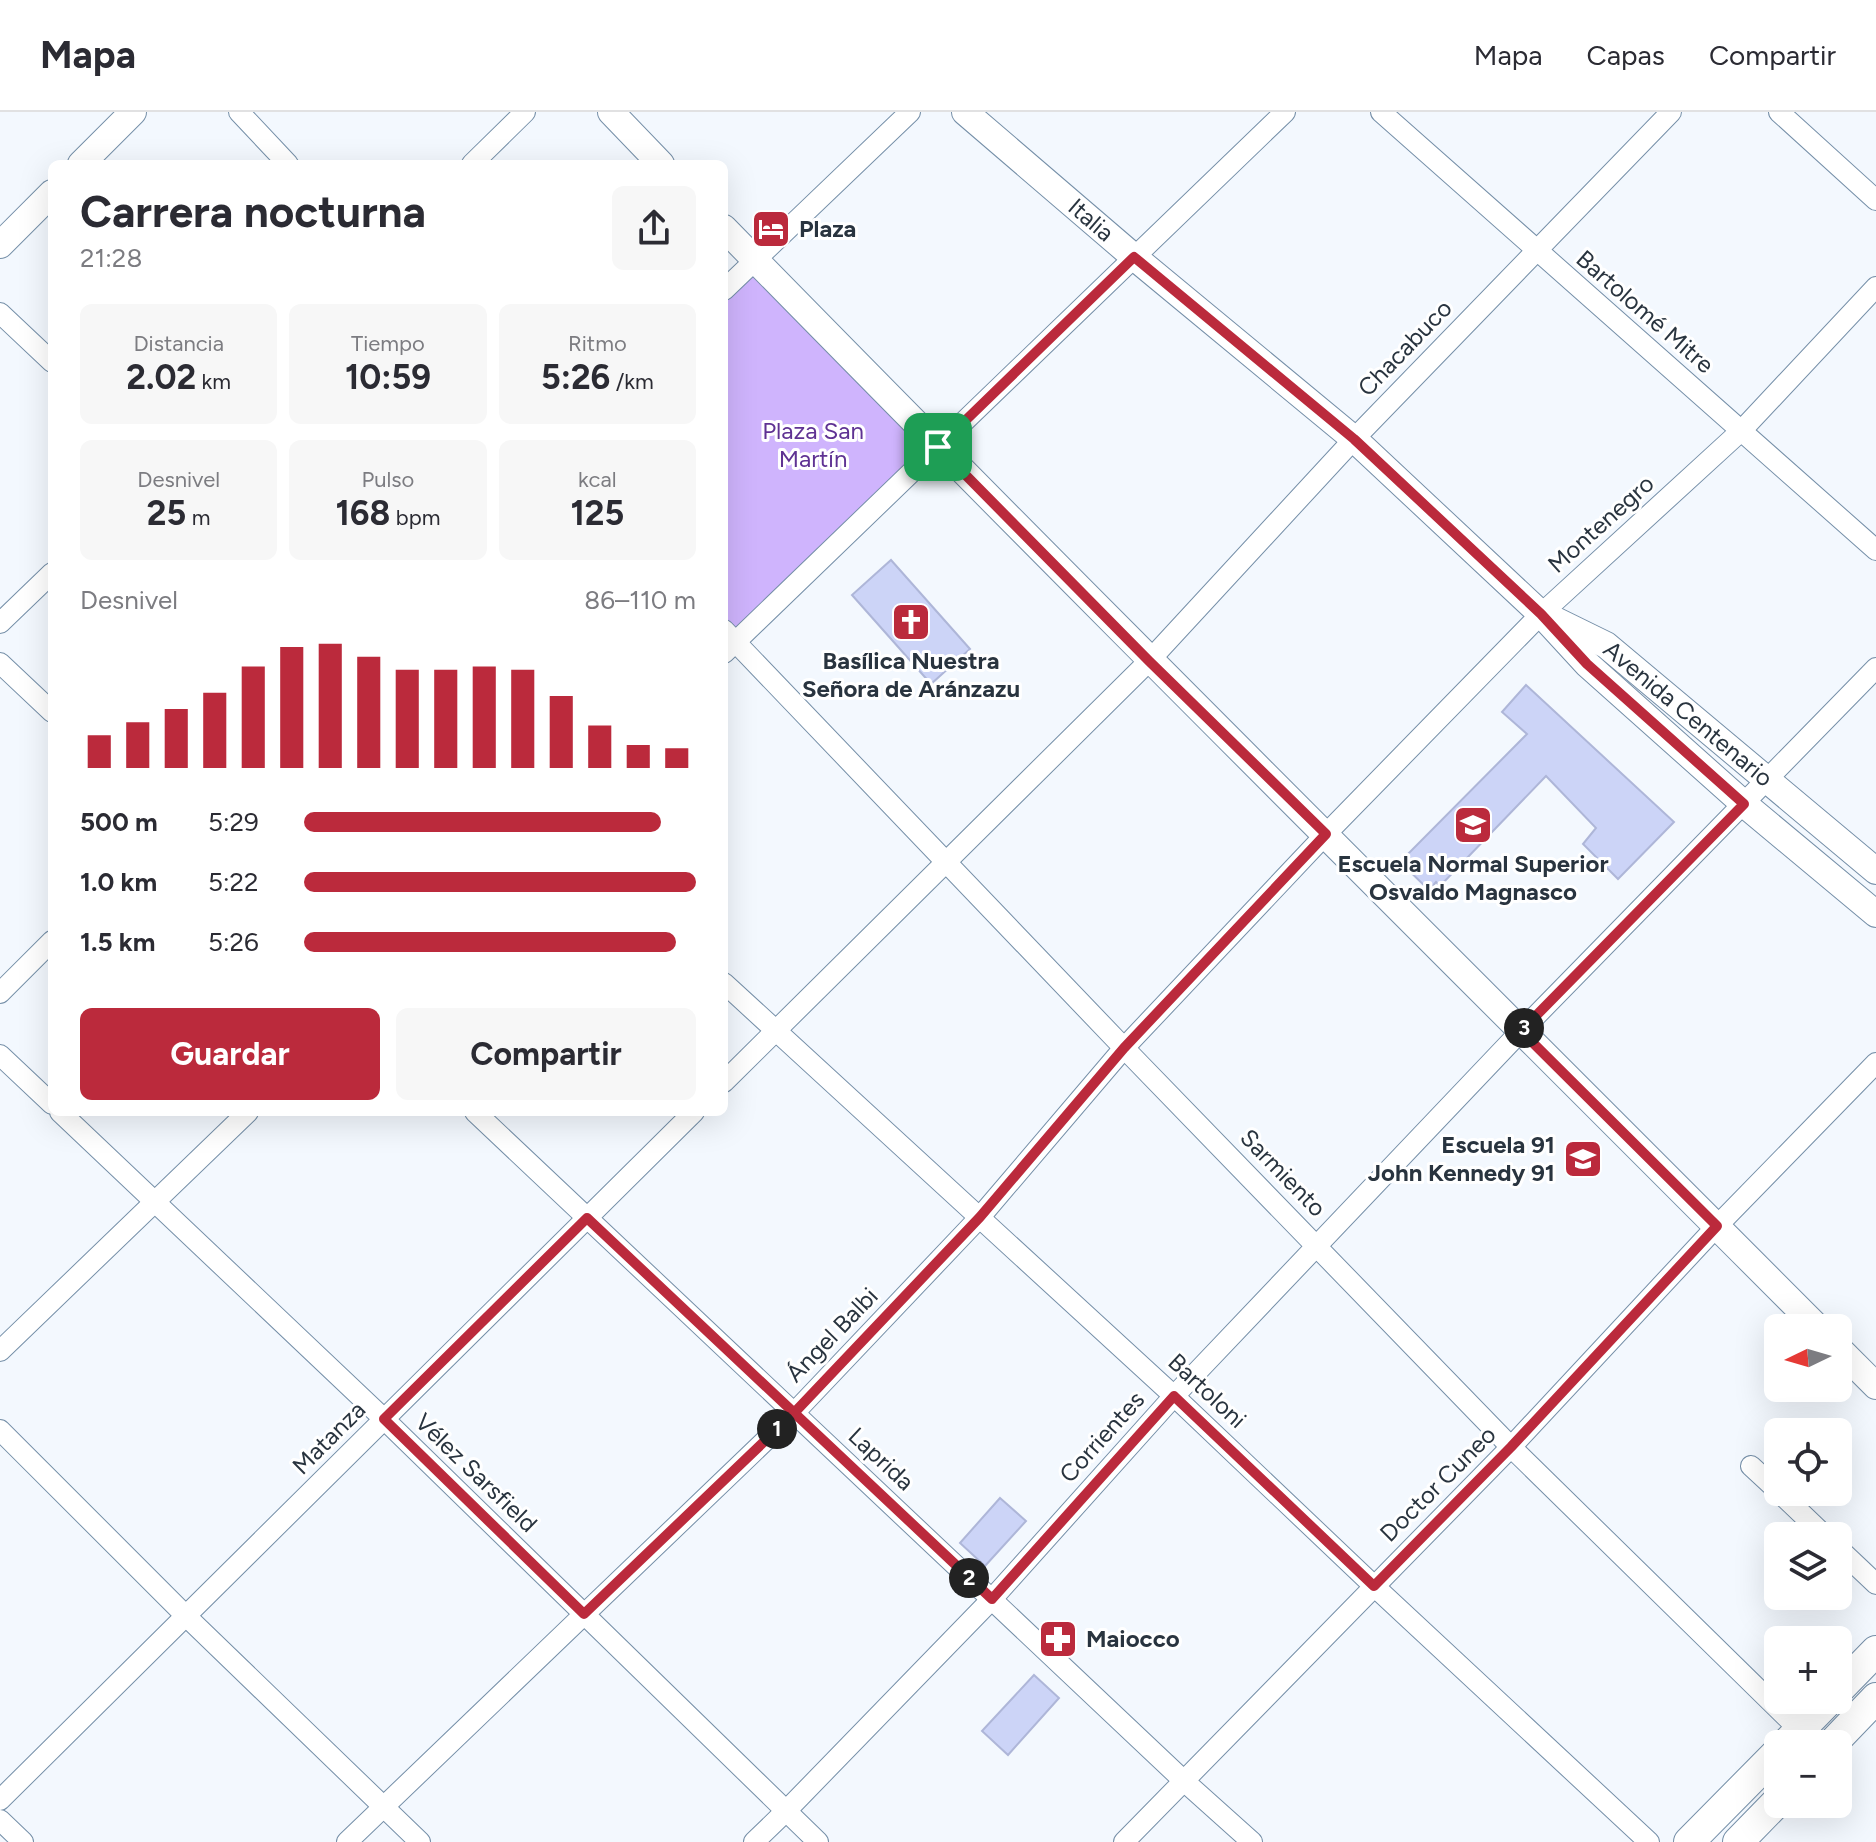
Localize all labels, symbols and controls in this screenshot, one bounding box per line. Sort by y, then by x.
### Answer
text: Mapa [40,32,136,78]
text: Mapa [1474,38,1543,72]
text: Capas [1587,38,1665,72]
text: Compartir [1709,38,1836,72]
text: Carrera nocturna [80,185,426,238]
button: share [612,186,696,270]
street label: Italia [1063,192,1120,247]
hotel icon: Plaza [750,208,792,250]
place label: Plaza [799,214,856,243]
text: 21:28 [80,242,142,274]
street label: Bartolomé Mitre [1571,244,1720,379]
street label: Chacabuco [1352,294,1458,402]
text: Distancia [133,330,224,357]
text: Tiempo [351,330,425,357]
text: Ritmo [568,330,627,357]
text: 2.02 [126,357,196,398]
text: 10:59 [345,357,431,398]
text: 5:26 [541,357,610,398]
text: km [196,368,231,395]
text: /km [610,368,654,395]
pin [904,413,972,481]
park label: Plaza San Martín [762,416,864,473]
icon: arrive [916,425,960,469]
text: Desnivel [137,466,220,493]
text: Pulso [362,466,414,493]
text: kcal [578,466,617,493]
street label: Montenegro [1542,469,1660,579]
text: 25 [147,493,186,534]
text: 168 [336,493,390,534]
text: 125 [570,493,624,534]
text: m [186,504,210,531]
text: bpm [390,504,440,531]
text: Desnivel [80,584,178,616]
text: 86–110 m [584,584,696,616]
church icon: Basílica Nuestra Señora de Aránzazu [890,601,932,643]
street label: Avenida Centenario [1598,634,1779,793]
place label: Basílica Nuestra Señora de Aránzazu [802,646,1020,703]
school or university icon: Escuela Normal Superior Osvaldo Magnasco [1452,804,1494,846]
text: 500 m [80,806,158,838]
text: 5:29 [208,806,259,838]
place label: Escuela Normal Superior Osvaldo Magnasco [1337,849,1609,906]
text: 1.0 km [80,866,157,898]
text: 5:22 [208,866,259,898]
text: 1.5 km [80,926,155,958]
text: 5:26 [208,926,259,958]
button: Guardar [80,1008,380,1100]
button: Compartir [396,1008,696,1100]
pin: 3 [1504,1008,1544,1048]
text: 3 [1518,1014,1530,1041]
street label: Sarmiento [1235,1123,1332,1222]
place label: Escuela 91 John Kennedy 91 [1368,1130,1555,1187]
school or university icon: Escuela 91 John Kennedy 91 [1562,1138,1604,1180]
street label: Ángel Balbi [780,1281,884,1388]
north arrow [1764,1314,1852,1402]
map controls [1764,1314,1852,1818]
street label: Bartoloni [1162,1347,1252,1434]
street label: Corrientes [1053,1385,1150,1488]
street label: Matanza [286,1395,371,1480]
street label: Vélez Sarsfield [409,1407,543,1538]
pin: 1 [757,1409,797,1449]
text: 1 [772,1415,782,1442]
button: locate [1764,1418,1852,1506]
street label: Doctor Cuneo [1374,1420,1501,1547]
street label: Laprida [843,1421,920,1496]
button: layers [1764,1522,1852,1610]
pin: 2 [949,1558,989,1598]
text: 2 [963,1564,975,1591]
pharmacy icon: Maiocco [1037,1618,1079,1660]
place label: Maiocco [1086,1624,1180,1653]
button: + [1764,1626,1852,1714]
button: − [1764,1730,1852,1818]

